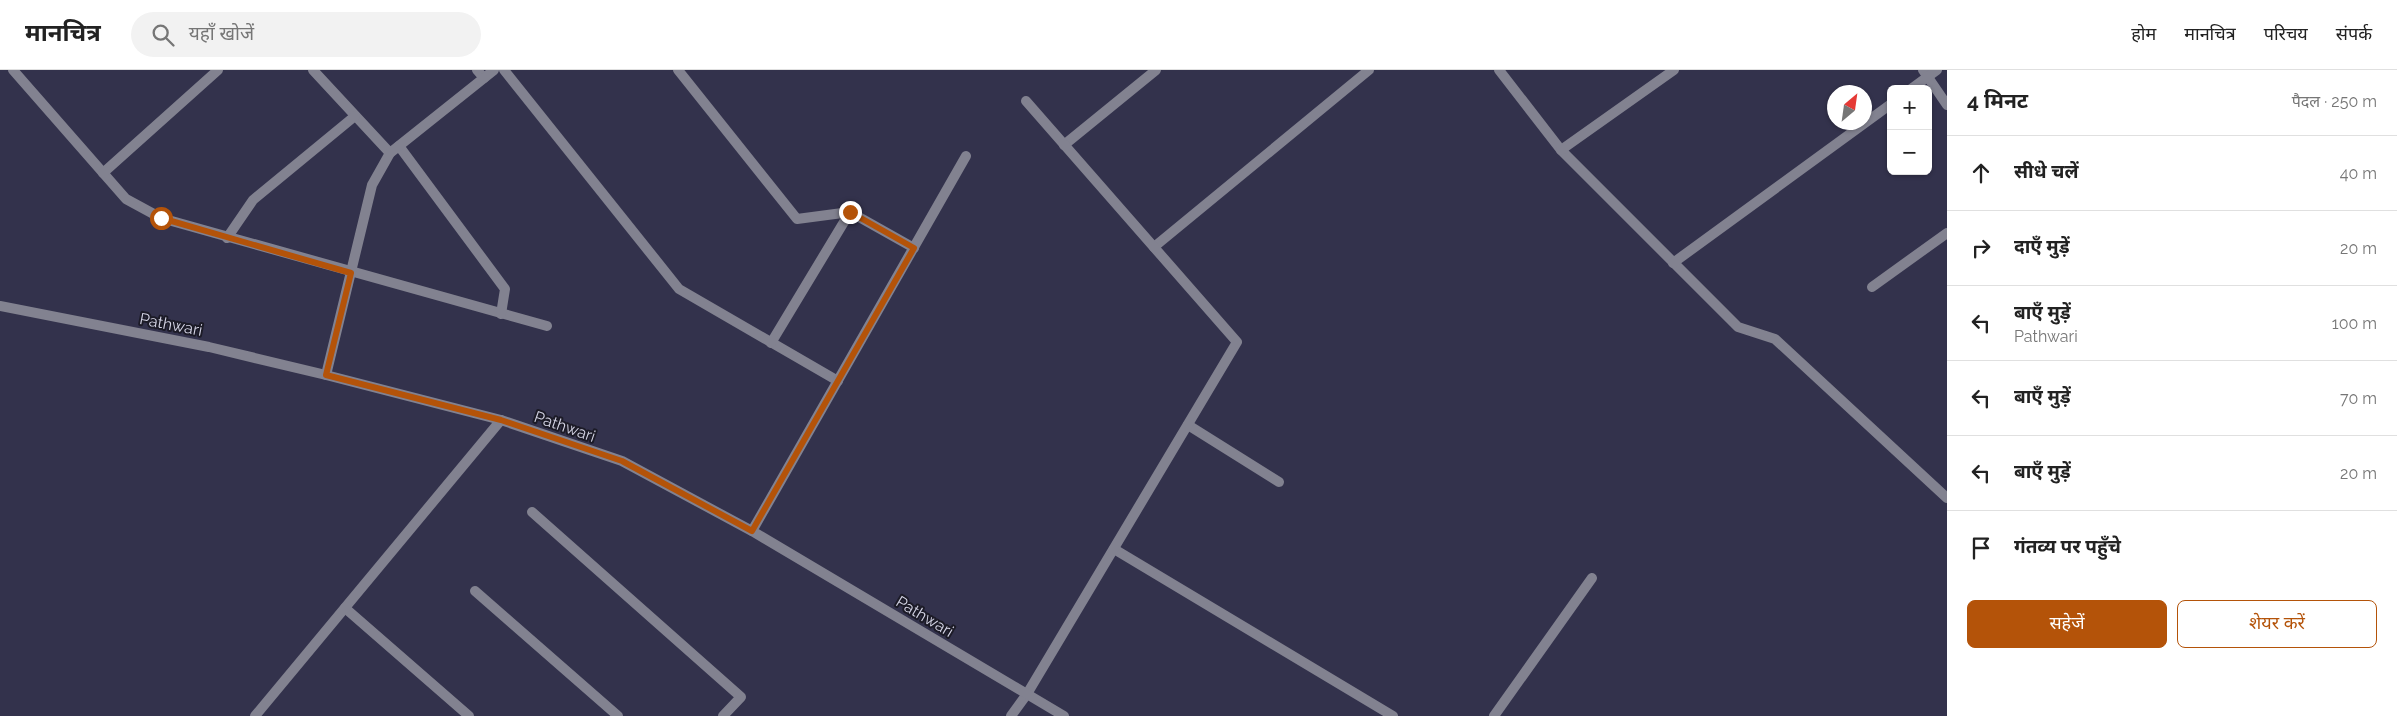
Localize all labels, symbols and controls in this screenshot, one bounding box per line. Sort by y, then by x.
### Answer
search box [131,12,481,57]
text: मानचित्र [25,18,101,47]
icon: search [149,21,177,49]
text: यहाँ खोजें [189,22,254,44]
text: होम [2131,23,2156,44]
text: मानचित्र [2184,23,2236,44]
text: परिचय [2264,23,2308,44]
text: संपर्क [2336,23,2372,44]
north arrow [1827,85,1872,130]
map controls [1887,85,1932,175]
button: + [1887,85,1932,130]
text: 4 मिनट [1967,88,2028,113]
text: पैदल · 250 m [2292,92,2377,111]
button: − [1887,130,1932,175]
icon: ahead [1967,159,1995,187]
text: सीधे चलें [2014,160,2078,182]
text: 40 m [2340,164,2377,183]
route end [839,201,862,224]
route start [150,207,173,230]
icon: right [1967,234,1995,262]
text: दाएँ मुड़ें [2014,235,2070,257]
text: 20 m [2340,239,2377,258]
text: बाएँ मुड़ें [2014,301,2071,323]
street label: Pathwari [138,309,204,340]
icon: left [1967,309,1995,337]
text: 100 m [2332,314,2377,333]
text: Pathwari [2014,327,2078,346]
icon: left [1967,384,1995,412]
text: बाएँ मुड़ें [2014,385,2071,407]
text: 70 m [2340,389,2377,408]
street label: Pathwari [532,407,598,446]
icon: left [1967,459,1995,487]
text: बाएँ मुड़ें [2014,460,2071,482]
text: 20 m [2340,464,2377,483]
icon: arrive [1967,534,1995,562]
text: गंतव्य पर पहुँचे [2014,535,2121,557]
street label: Pathwari [893,592,957,641]
button: सहेजें [1967,600,2167,648]
button: शेयर करें [2177,600,2377,648]

